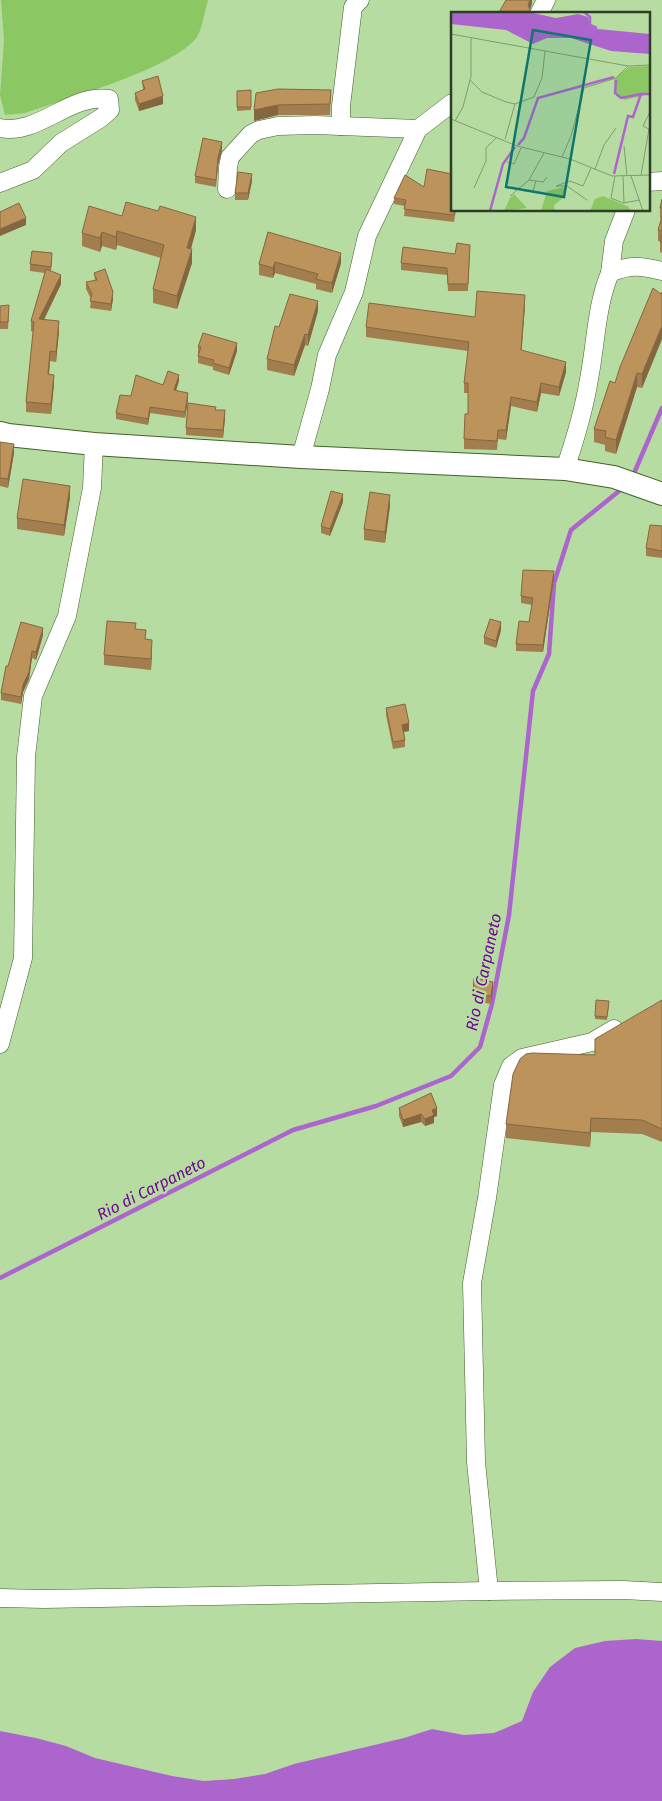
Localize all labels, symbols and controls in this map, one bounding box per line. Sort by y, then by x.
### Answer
inset map [451,12,650,211]
water label: Rio di Carpaneto [462,912,505,1033]
water label: Rio di Carpaneto [94,1153,209,1224]

